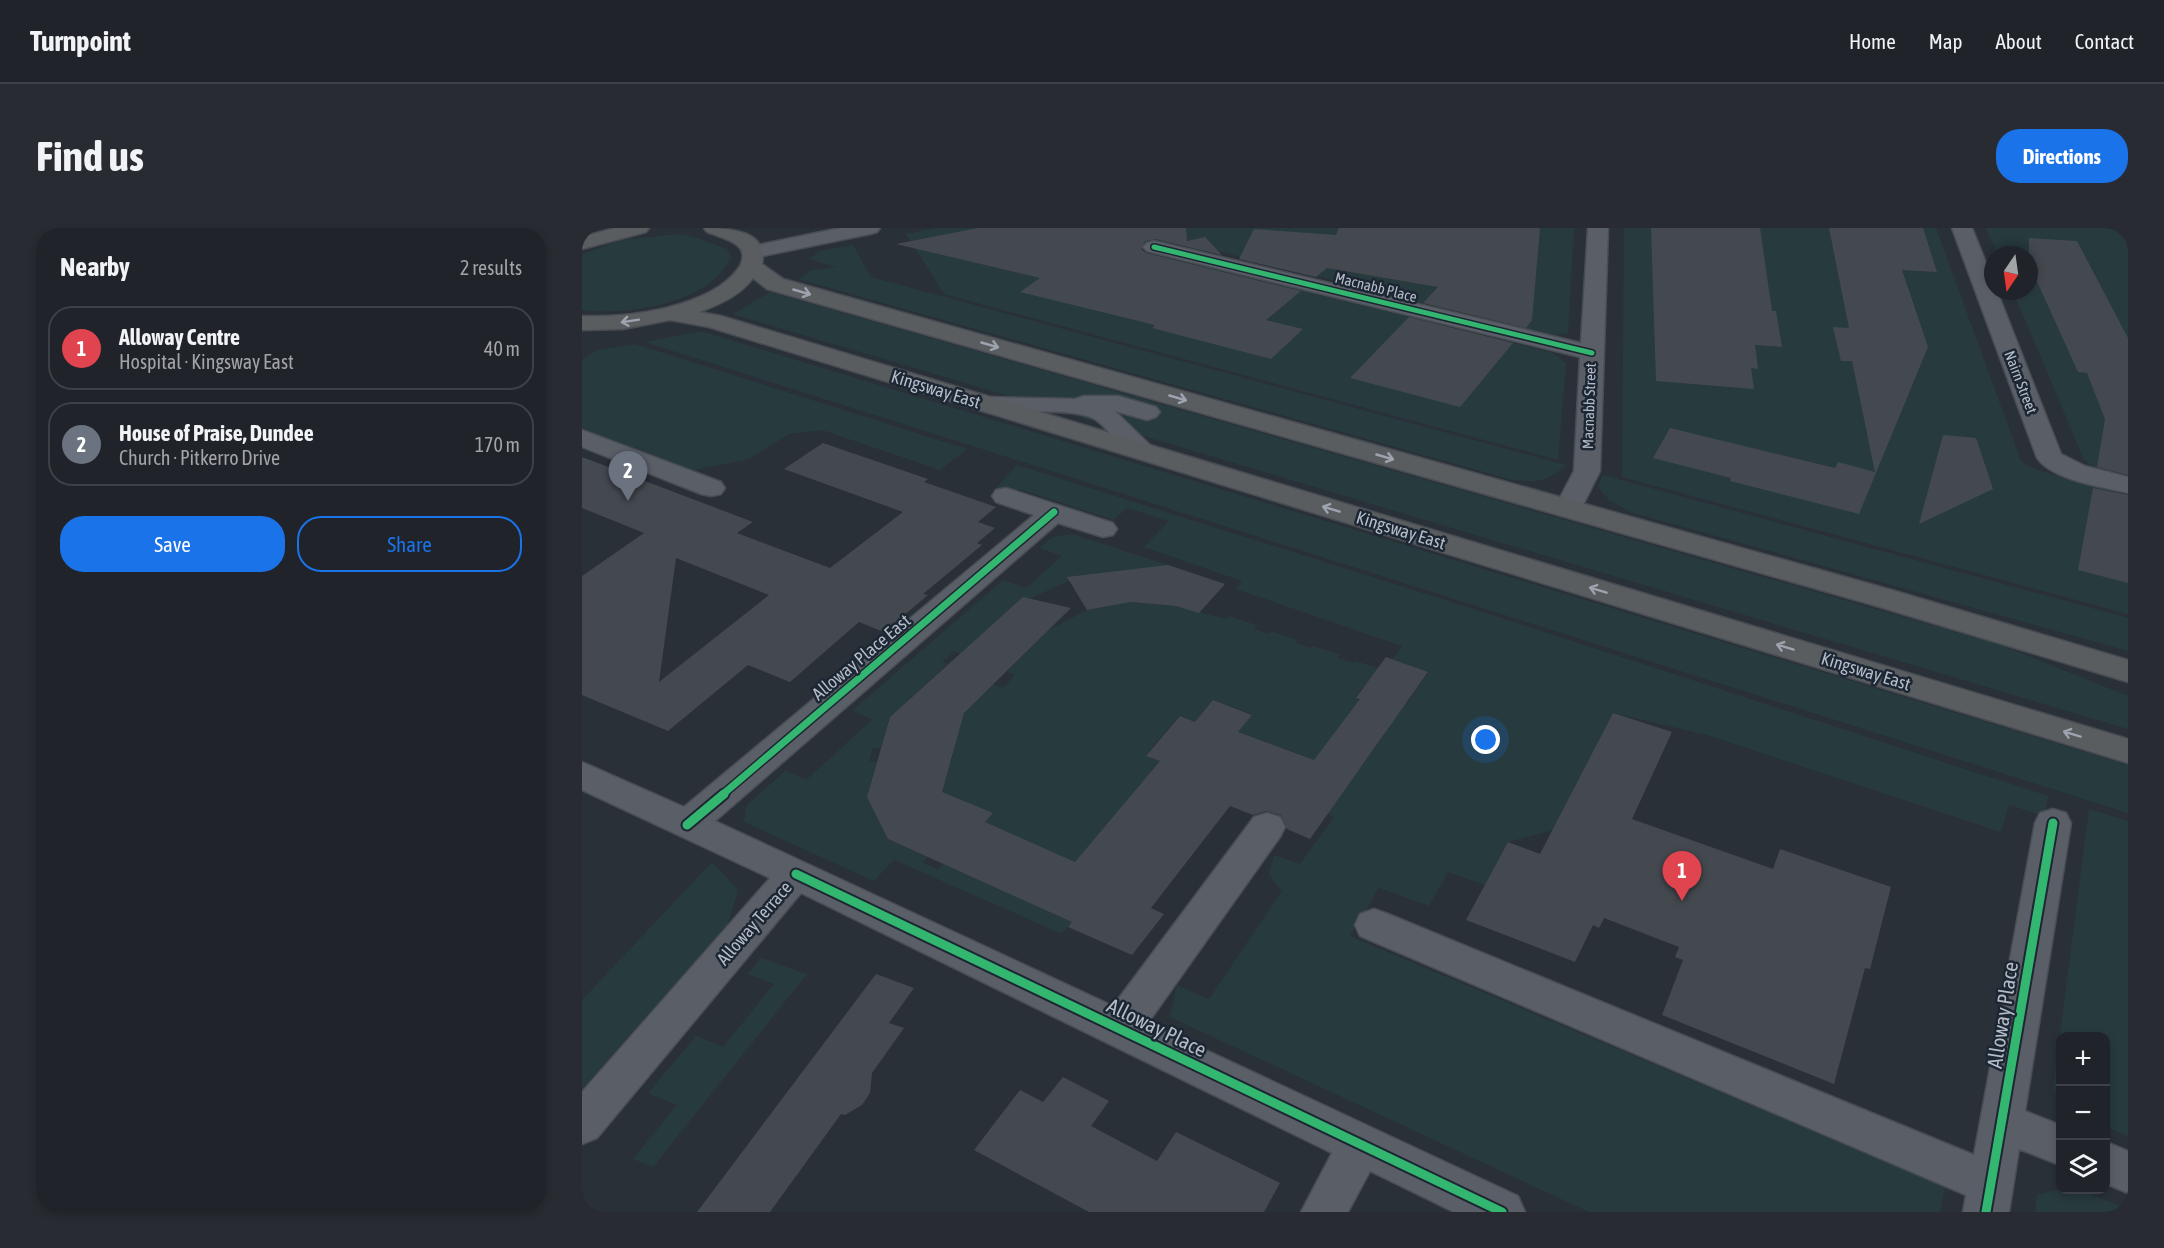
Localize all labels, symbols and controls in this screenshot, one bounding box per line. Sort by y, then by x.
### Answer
text: Turnpoint [30,25,131,57]
text: Home [1849,29,1896,53]
text: Map [1929,29,1963,53]
text: About [1996,29,2042,53]
text: Contact [2075,29,2134,53]
button: Directions [1996,129,2128,183]
text: Find us [36,132,144,180]
north arrow [1984,246,2038,300]
text: Nearby [60,252,130,282]
text: 2 results [460,256,522,279]
street label: Macnabb Place [1333,269,1419,305]
one-way arrow [793,286,812,298]
one-way arrow [620,316,640,327]
text: Alloway Centre [119,324,240,350]
text: 1 [77,337,86,360]
text: 40 m [484,337,520,360]
one-way arrow [980,340,999,351]
street label: Nairn Street [2001,348,2041,416]
text: Hospital · Kingsway East [119,350,294,373]
street label: Macnabb Street [1579,363,1599,449]
street label: Kingsway East [889,365,983,413]
one-way arrow [1168,393,1187,404]
text: House of Praise, Dundee [119,420,314,446]
text: 2 [77,433,86,456]
text: 170 m [475,433,520,456]
text: Church · Pitkerro Drive [119,446,280,469]
pin: 2 [608,452,648,501]
one-way arrow [1376,452,1395,463]
one-way arrow [1322,503,1341,514]
street label: Kingsway East [1354,506,1448,554]
button: Save [60,516,285,572]
button: Share [297,516,522,572]
one-way arrow [1589,584,1608,595]
street label: Alloway Place East [807,610,915,704]
one-way arrow [1776,641,1795,652]
street label: Kingsway East [1819,647,1913,695]
your location [1471,725,1500,754]
one-way arrow [2063,728,2082,739]
pin: 1 [1662,852,1702,901]
street label: Alloway Terrace [712,877,796,969]
street label: Alloway Place [1982,960,2022,1070]
street label: Alloway Place [1103,993,1211,1061]
map controls [2056,1032,2110,1194]
button: + [2056,1032,2110,1086]
button: − [2056,1086,2110,1140]
button: layers [2056,1140,2110,1194]

